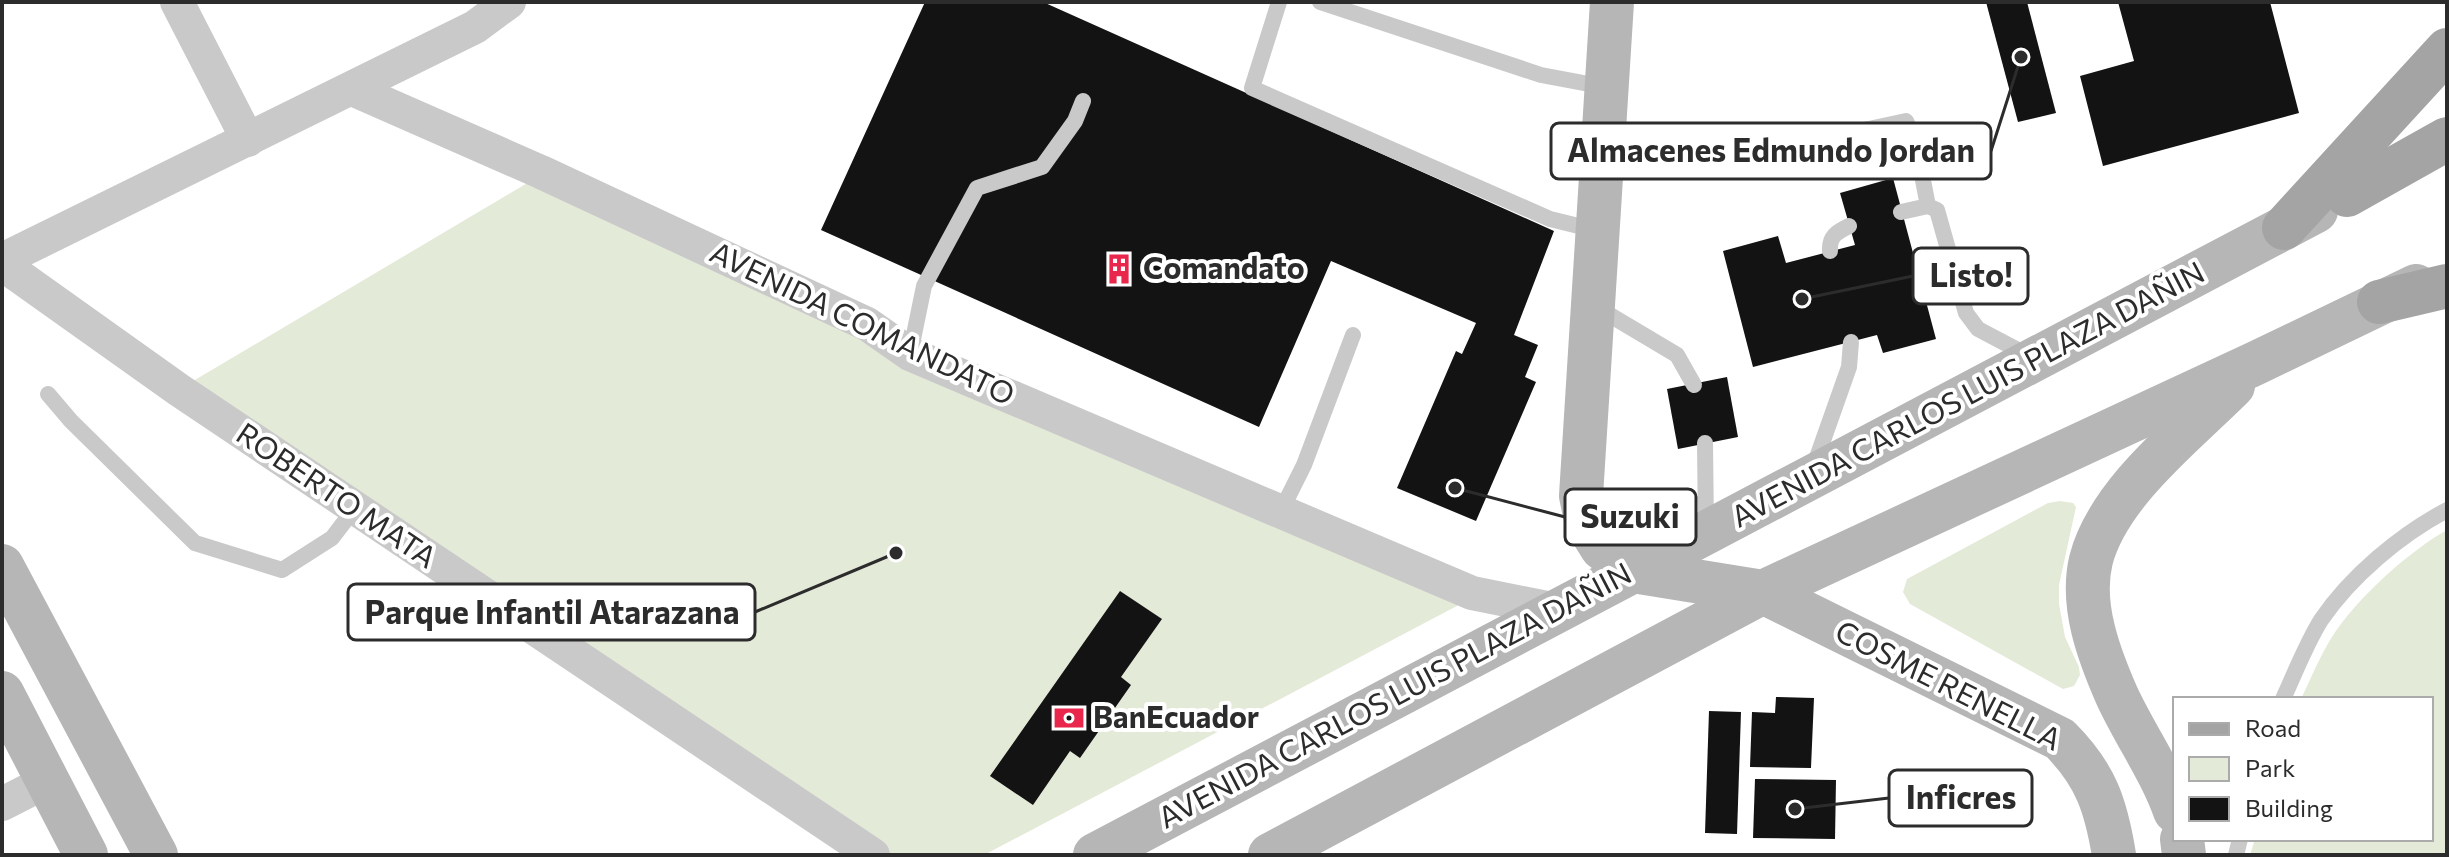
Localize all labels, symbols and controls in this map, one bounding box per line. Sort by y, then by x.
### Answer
callout: Almacenes Edmundo Jordan [1551,123,1991,179]
text: Almacenes Edmundo Jordan [1567,129,1975,169]
street label: AVENIDA COMANDATO [705,232,1021,412]
place label: Comandato [1143,248,1305,285]
callout: Listo! [1913,248,2028,304]
building icon: Comandato [1102,252,1136,286]
street label: AVENIDA CARLOS LUIS PLAZA DAÑIN [1724,252,2210,534]
text: Listo! [1929,254,2013,294]
street label: ROBERTO MATA [230,413,445,575]
callout: Suzuki [1565,489,1696,545]
text: Suzuki [1580,495,1680,535]
street label: AVENIDA CARLOS LUIS PLAZA DAÑIN [1151,553,1637,835]
callout: Parque Infantil Atarazana [348,584,755,640]
text: Parque Infantil Atarazana [364,591,740,631]
street label: COSME RENELLA [1830,611,2068,757]
place label: BanEcuador [1093,697,1259,734]
legend [2173,697,2433,841]
bank icon: BanEcuador [1052,701,1086,735]
text: Road [2245,713,2301,742]
text: Park [2245,753,2295,782]
callout: Inficres [1889,770,2032,826]
text: Inficres [1906,776,2016,816]
text: Building [2245,793,2333,822]

